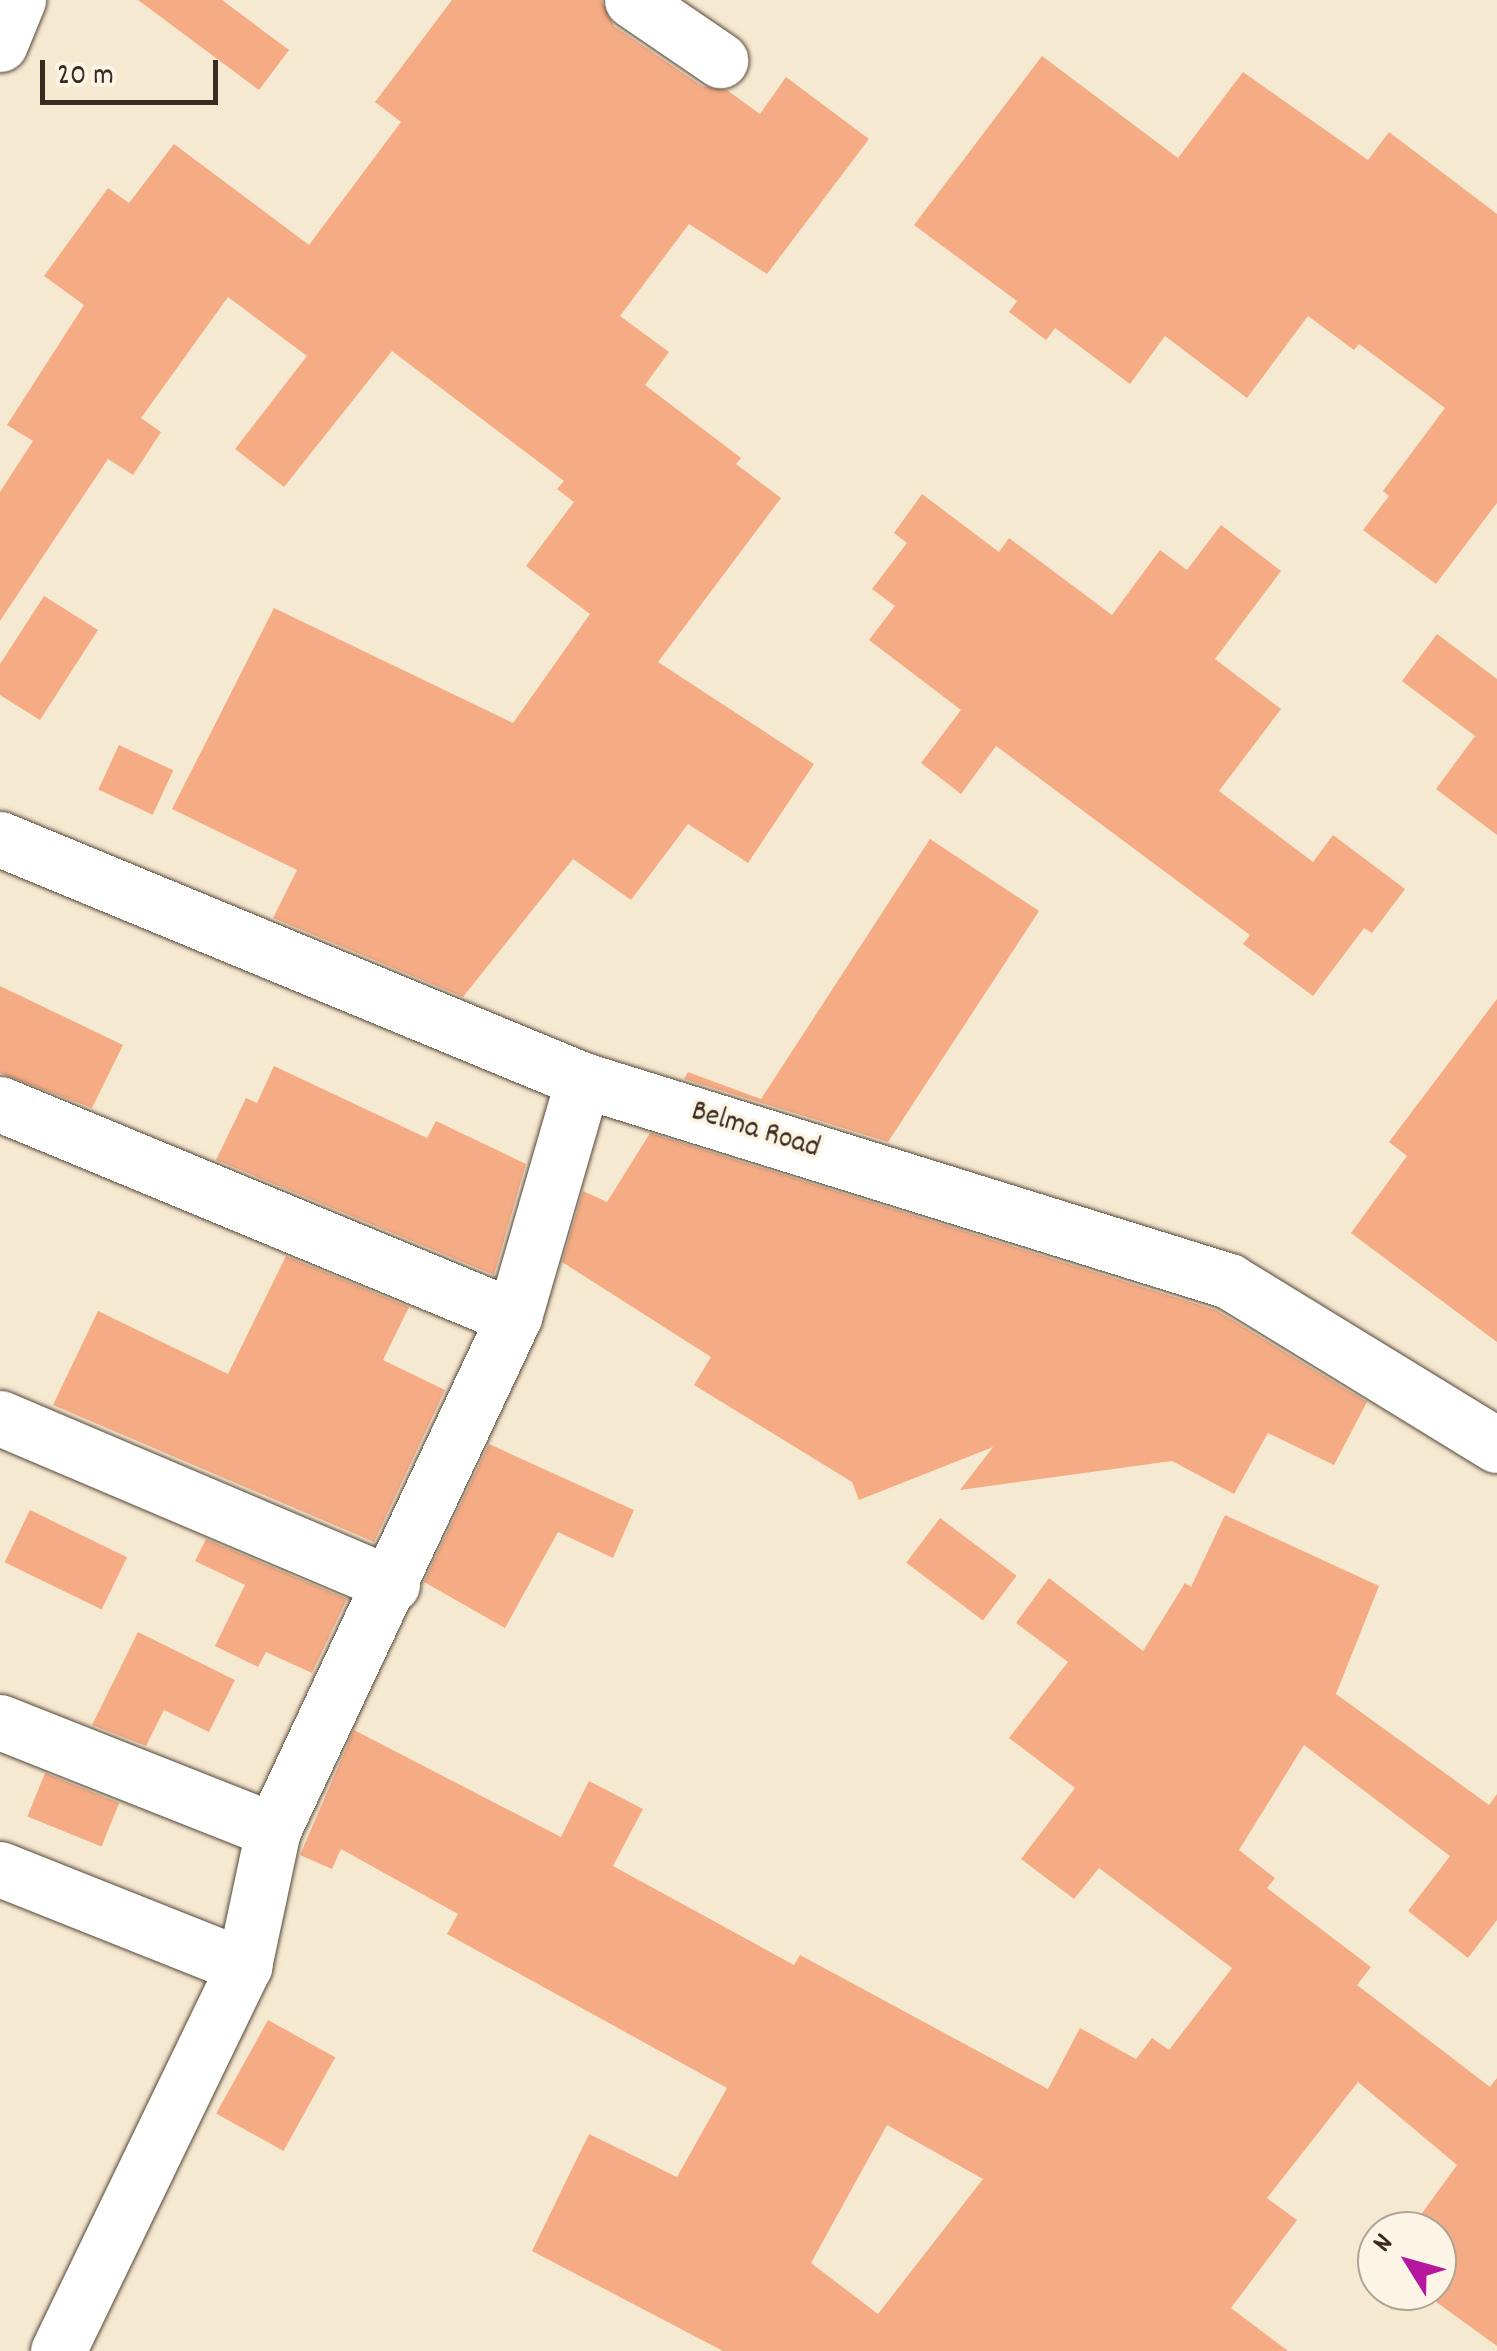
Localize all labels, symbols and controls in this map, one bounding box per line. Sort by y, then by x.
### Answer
scale bar [45,40,222,102]
text: 20 m [57,56,114,99]
street label: Belma Road [687,1095,823,1169]
north arrow [1357,2211,1457,2311]
text: N [1364,2227,1405,2262]

